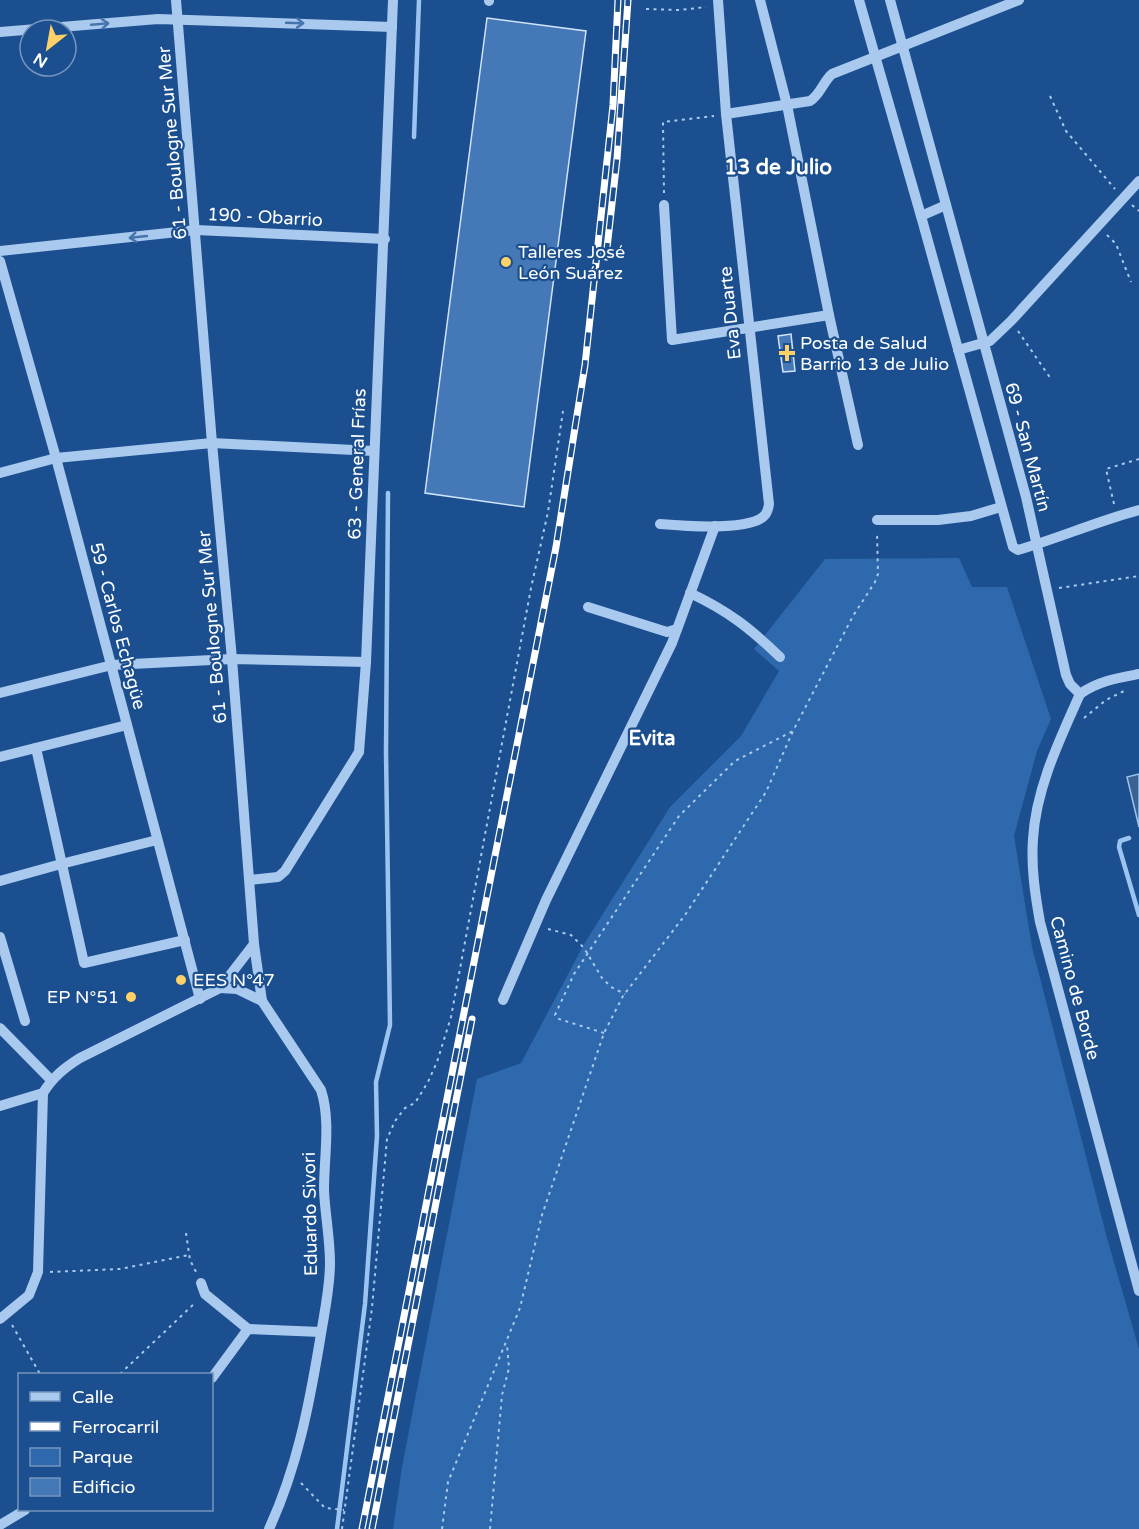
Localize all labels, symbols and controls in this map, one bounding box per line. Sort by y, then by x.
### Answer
north arrow [18,18,78,78]
one-way arrow [90,18,110,29]
one-way arrow [284,18,304,29]
street label: 61 - Boulogne Sur Mer [153,45,191,241]
text: N [30,48,51,72]
district label: 13 de Julio [724,155,832,180]
street label: 190 - Obarrio [207,203,323,231]
one-way arrow [128,231,148,242]
place label: Talleres José León Suárez [518,241,625,284]
marker: Talleres José León Suárez [499,255,513,269]
street label: Eva Duarte [714,265,746,361]
place label: Posta de Salud Barrio 13 de Julio [800,332,949,375]
marker: Posta de Salud Barrio 13 de Julio [778,344,796,362]
street label: 69 - San Martín [1000,380,1056,514]
street label: 63 - General Frías [343,388,371,540]
street label: 61 - Boulogne Sur Mer [193,529,231,725]
street label: 59 - Carlos Echagüe [85,540,151,712]
district label: Evita [629,727,675,751]
street label: Camino de Borde [1045,914,1105,1062]
place label: EES N°47 [193,969,275,991]
marker: EES N°47 [174,973,188,987]
place label: EP N°51 [47,986,119,1008]
marker: EP N°51 [124,990,138,1004]
street label: Eduardo Sivori [298,1152,322,1276]
legend [18,1373,213,1511]
text: Calle [72,1386,114,1408]
text: Ferrocarril [72,1416,159,1438]
text: Parque [72,1446,133,1468]
text: Edificio [72,1476,136,1498]

